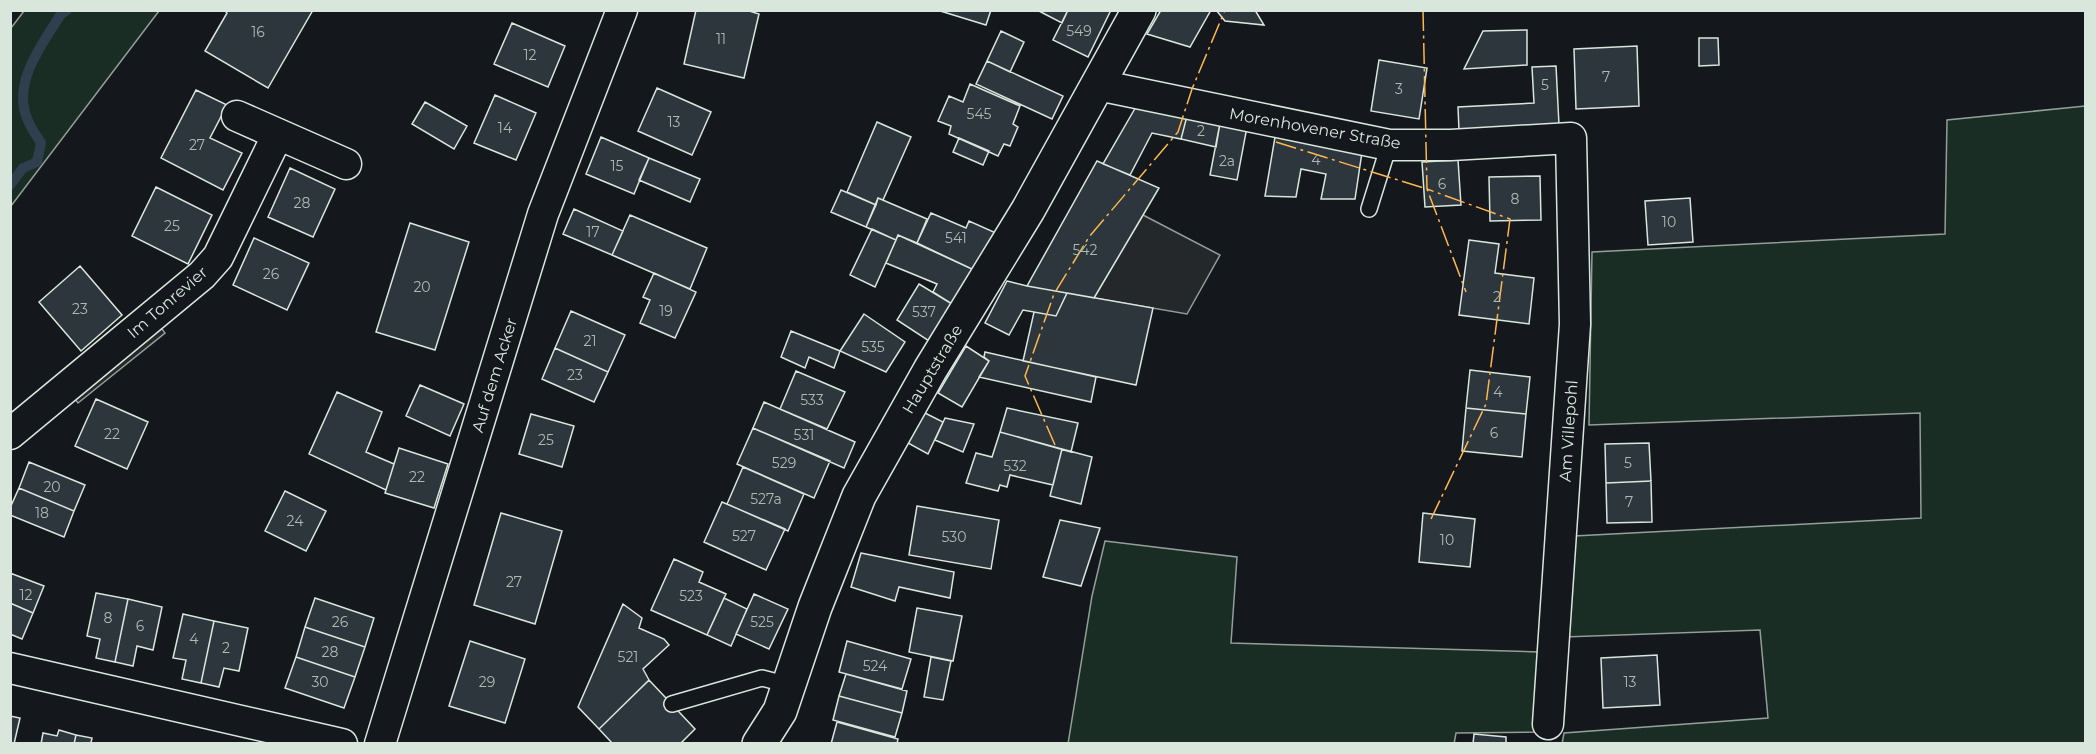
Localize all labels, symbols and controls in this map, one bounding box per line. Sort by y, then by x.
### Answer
house number: 549 [1066,22,1092,40]
house number: 16 [251,23,265,41]
house number: 11 [716,30,726,48]
house number: 12 [523,46,537,64]
house number: 7 [1602,68,1610,86]
house number: 5 [1541,76,1549,94]
house number: 3 [1395,80,1403,98]
street label: Morenhovener Straße [1228,104,1402,153]
house number: 545 [966,105,992,123]
house number: 13 [668,113,681,131]
house number: 14 [498,119,513,137]
house number: 2 [1197,122,1205,140]
house number: 27 [189,136,205,154]
house number: 4 [1311,151,1321,169]
house number: 2a [1219,152,1235,170]
house number: 15 [611,157,624,175]
house number: 6 [1438,175,1447,193]
house number: 8 [1511,190,1520,208]
house number: 28 [294,194,311,212]
house number: 10 [1662,213,1676,231]
house number: 25 [164,217,180,235]
house number: 17 [586,223,600,241]
house number: 541 [945,229,967,247]
house number: 542 [1072,241,1098,259]
street label: Im Tonrevier [123,262,211,342]
house number: 26 [263,265,280,283]
house number: 20 [413,278,431,296]
house number: 2 [1493,288,1501,306]
house number: 23 [72,300,88,318]
house number: 19 [659,302,673,320]
house number: 537 [912,303,936,321]
street label: Auf dem Acker [468,315,521,435]
street label: Hauptstraße [898,321,966,417]
house number: 21 [583,332,597,350]
house number: 535 [861,338,885,356]
house number: 23 [567,366,583,384]
street label: Am Villepohl [1555,379,1582,483]
house number: 4 [1493,383,1503,401]
house number: 533 [800,391,824,409]
house number: 6 [1490,424,1499,442]
house number: 22 [104,425,120,443]
house number: 531 [794,426,814,444]
house number: 25 [538,431,554,449]
house number: 529 [772,454,796,472]
house number: 5 [1624,454,1632,472]
house number: 532 [1003,457,1027,475]
house number: 22 [409,468,425,486]
house number: 20 [43,478,61,496]
house number: 527a [750,490,782,508]
house number: 7 [1625,493,1633,511]
house number: 18 [35,504,49,522]
house number: 24 [287,512,304,530]
house number: 527 [732,527,756,545]
house number: 530 [941,528,967,546]
house number: 10 [1440,531,1454,549]
house number: 27 [506,573,522,591]
house number: 12 [19,586,33,604]
house number: 523 [679,587,703,605]
house number: 8 [104,609,113,627]
house number: 26 [332,613,349,631]
house number: 525 [750,613,774,631]
house number: 6 [136,617,145,635]
house number: 4 [189,630,199,648]
house number: 2 [222,639,230,657]
house number: 28 [322,643,339,661]
house number: 521 [618,648,638,666]
house number: 524 [863,657,888,675]
house number: 30 [311,673,329,691]
house number: 29 [479,673,495,691]
house number: 13 [1624,673,1637,691]

